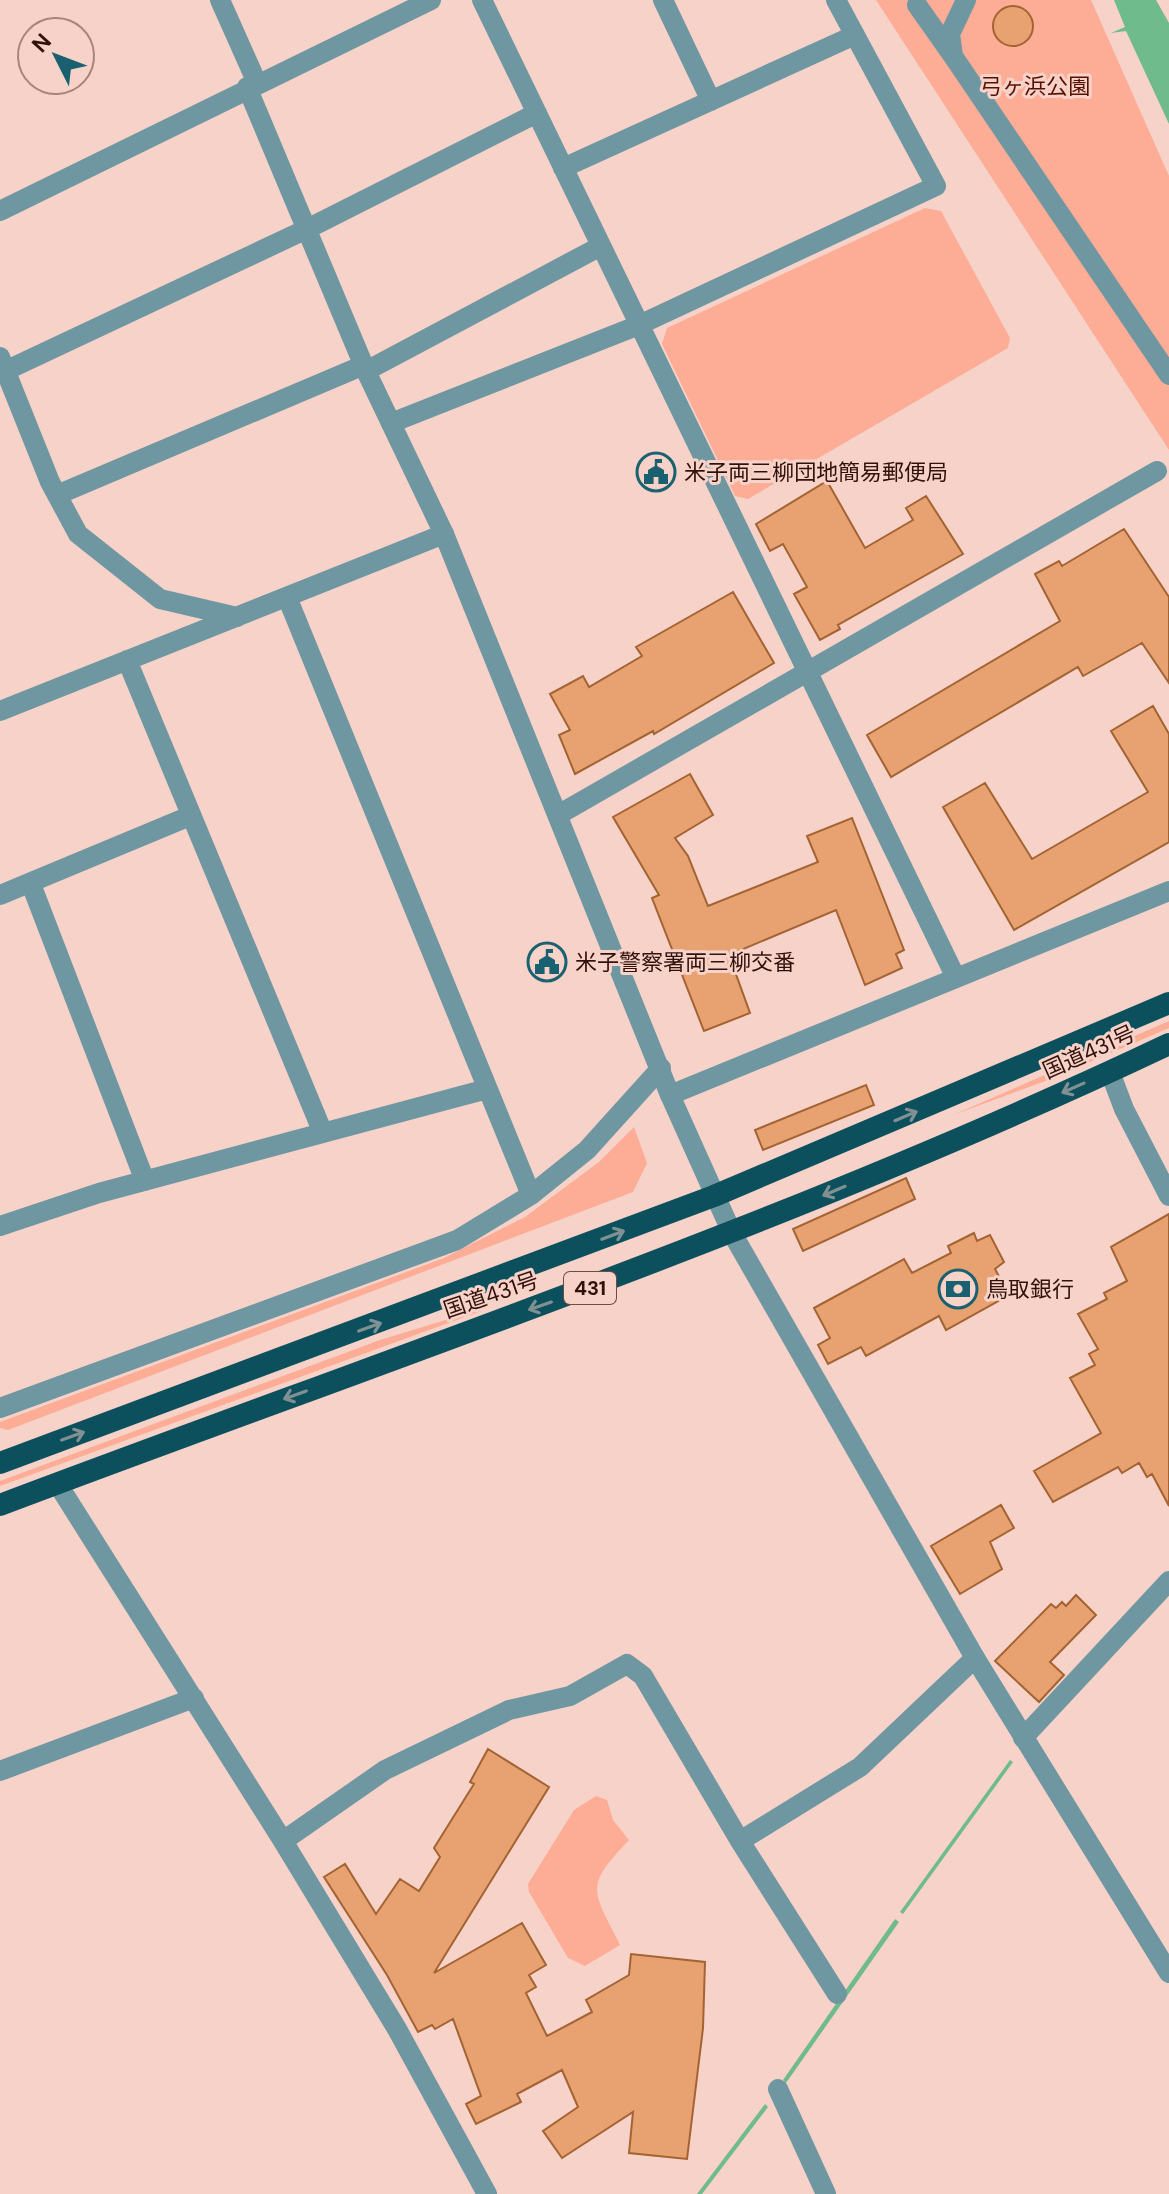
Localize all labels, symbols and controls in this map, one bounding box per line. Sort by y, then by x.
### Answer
north arrow [16,16,96,96]
text: N [25,27,58,59]
park label: 弓ヶ浜公園 [980,72,1090,101]
public building icon: 米子両三柳団地簡易郵便局 [635,451,677,493]
place label: 米子両三柳団地簡易郵便局 [684,458,948,487]
public building icon: 米子警察署両三柳交番 [526,941,568,983]
place label: 米子警察署両三柳交番 [575,948,795,977]
street label: 国道431号 [1038,1019,1140,1085]
one-way arrow [1061,1081,1085,1096]
one-way arrow [893,1108,918,1122]
one-way arrow [822,1184,847,1199]
one-way arrow [600,1227,625,1241]
street label: 国道431号 [440,1265,542,1325]
bank icon: 鳥取銀行 [937,1268,979,1310]
road number: 431 [564,1272,616,1304]
place label: 鳥取銀行 [986,1275,1074,1304]
one-way arrow [527,1299,552,1314]
one-way arrow [357,1319,382,1334]
one-way arrow [283,1388,308,1403]
one-way arrow [60,1427,85,1442]

